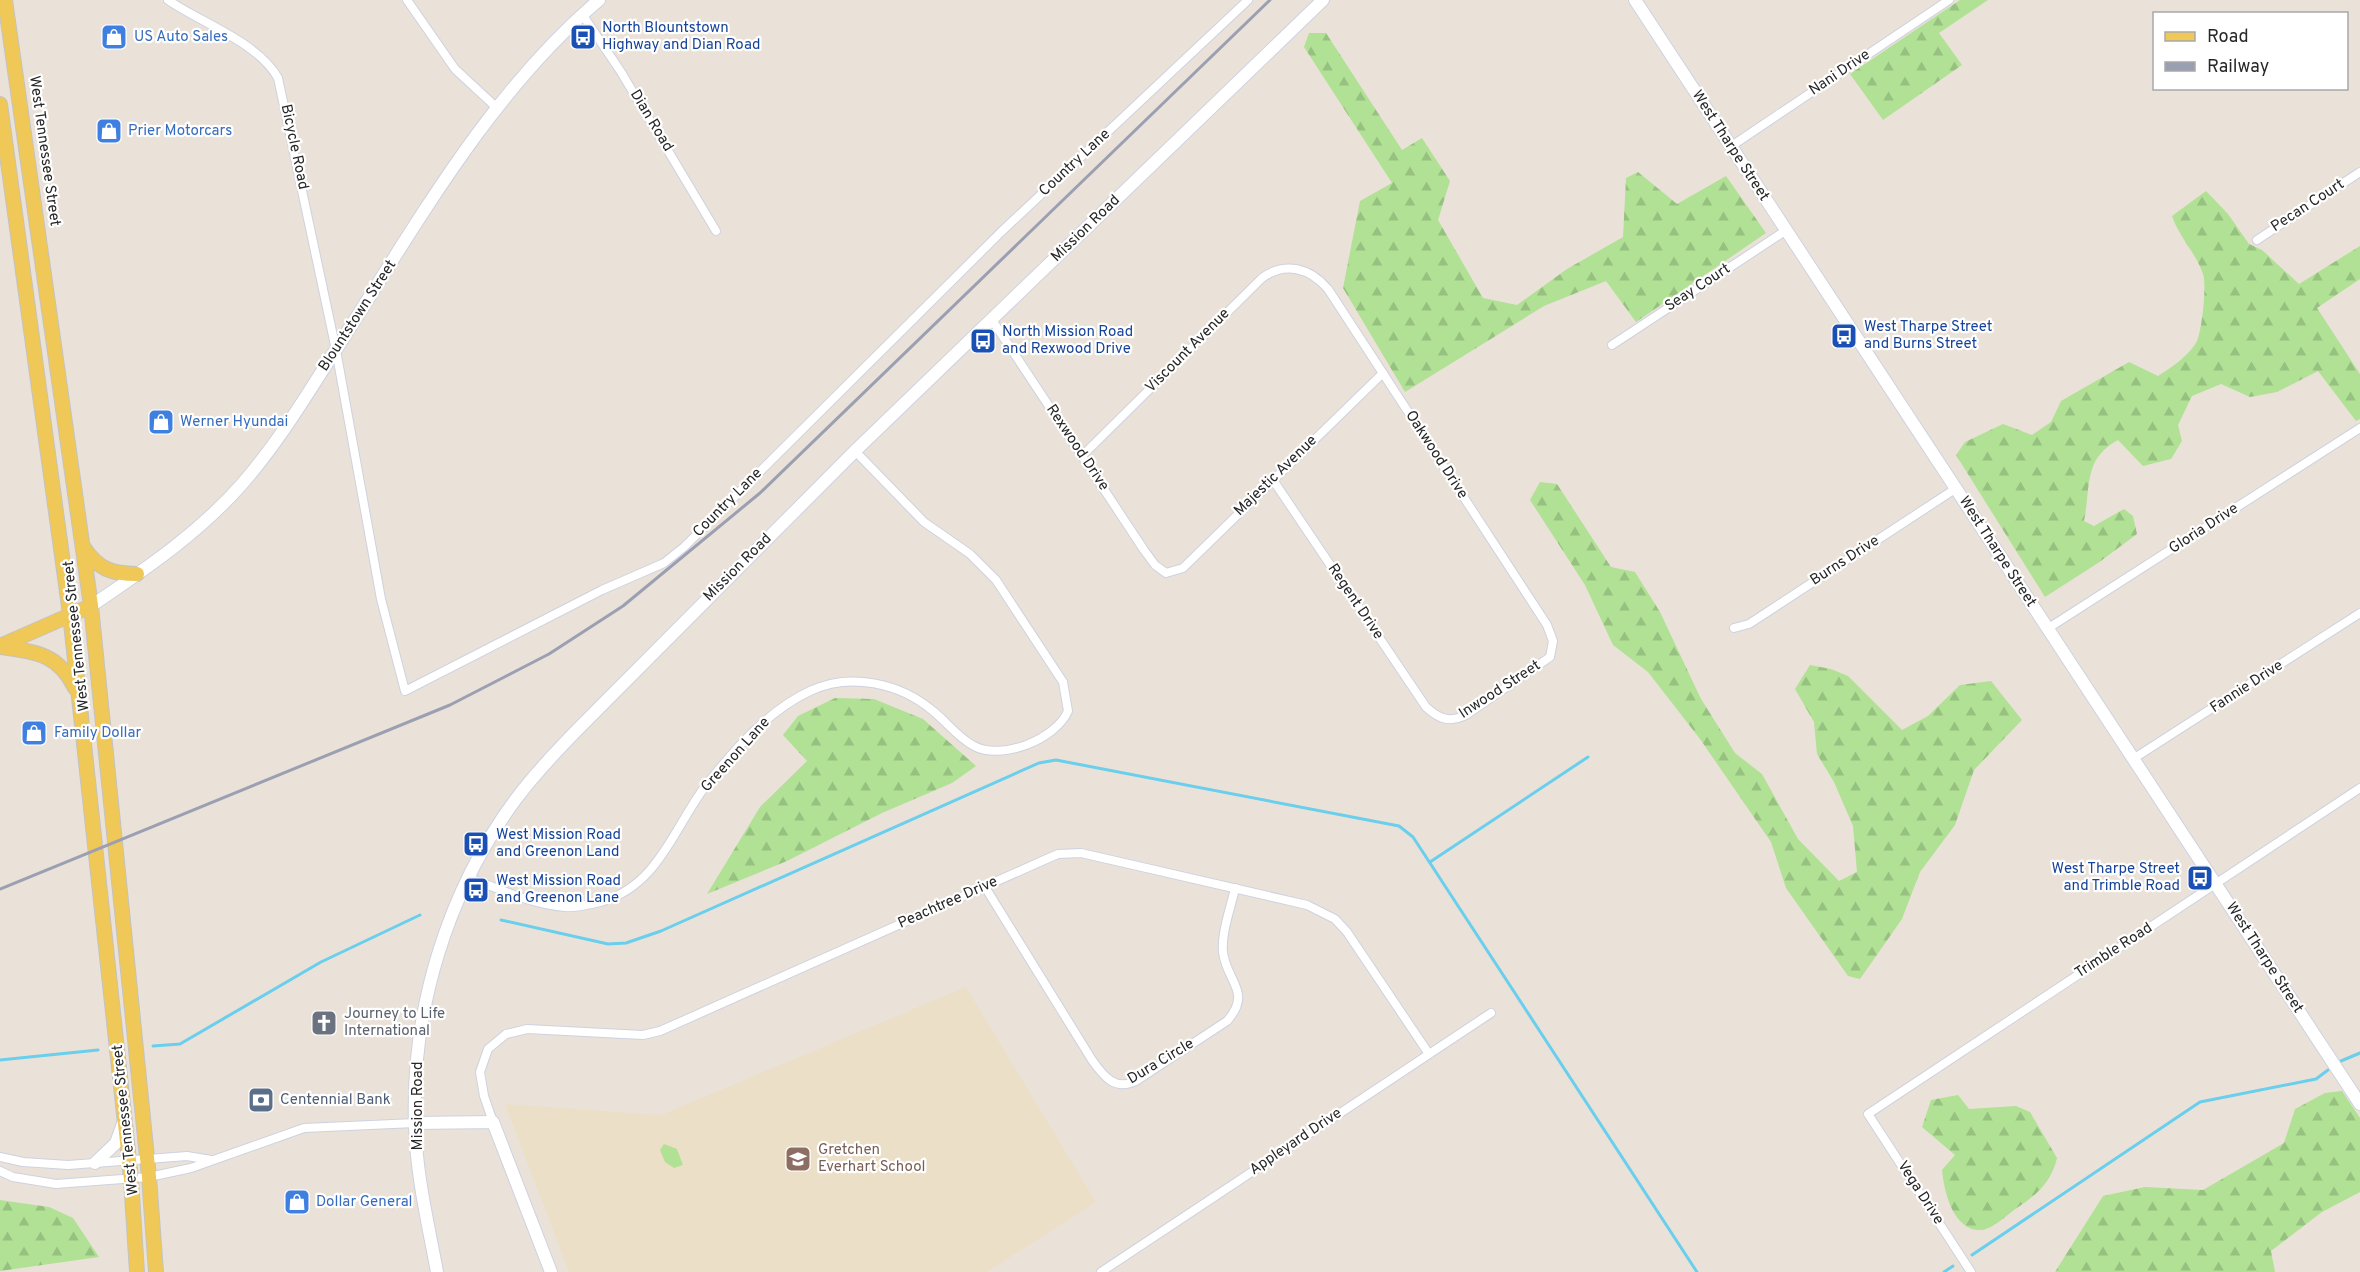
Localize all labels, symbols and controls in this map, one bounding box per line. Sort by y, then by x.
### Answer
legend [2153,12,2348,90]
place label: North Blountstown Highway and Dian Road [602,19,760,55]
shop icon: US Auto Sales [99,22,129,52]
bus stop icon: North Blountstown Highway and Dian Road [568,22,598,52]
text: Road [2207,26,2249,49]
place label: US Auto Sales [134,28,228,47]
street label: Nani Drive [1806,46,1874,100]
text: Railway [2207,56,2269,79]
street label: West Tennessee Street [24,75,64,227]
street label: Dian Road [625,87,677,155]
street label: West Tharpe Street [1687,87,1773,205]
street label: Bicycle Road [276,103,312,191]
shop icon: Prier Motorcars [94,116,124,146]
place label: Prier Motorcars [128,122,232,141]
street label: Country Lane [1035,125,1115,201]
street label: Pecan Court [2268,175,2348,237]
street label: Mission Road [1047,191,1125,267]
street label: Blountstown Street [315,257,401,375]
street label: Seay Court [1662,260,1734,316]
street label: Viscount Avenue [1142,305,1234,397]
place label: West Tharpe Street and Burns Street [1864,318,1992,354]
bus stop icon: West Tharpe Street and Burns Street [1829,321,1859,351]
place label: North Mission Road and Rexwood Drive [1002,323,1133,359]
bus stop icon: North Mission Road and Rexwood Drive [968,326,998,356]
street label: Rexwood Drive [1041,401,1113,495]
shop icon: Werner Hyundai [146,407,176,437]
street label: Oakwood Drive [1400,407,1472,503]
place label: Werner Hyundai [180,413,288,432]
street label: Majestic Avenue [1230,432,1322,520]
street label: Country Lane [689,464,767,542]
street label: West Tharpe Street [1954,493,2040,611]
street label: Gloria Drive [2166,499,2242,559]
street label: Mission Road [700,530,776,606]
street label: Burns Drive [1807,532,1883,590]
street label: West Tennessee Street [60,560,94,712]
street label: Regent Drive [1323,560,1387,644]
street label: Fannie Drive [2207,656,2287,718]
street label: Inwood Street [1456,657,1544,723]
street label: Greenon Lane [697,714,775,796]
shop icon: Family Dollar [19,718,49,748]
place label: Family Dollar [54,724,142,743]
place label: West Mission Road and Greenon Land [496,826,621,862]
bus stop icon: West Mission Road and Greenon Land [461,829,491,859]
place label: West Tharpe Street and Trimble Road [2052,860,2180,896]
bus stop icon: West Tharpe Street and Trimble Road [2185,863,2215,893]
place label: West Mission Road and Greenon Lane [496,872,621,908]
street label: Peachtree Drive [895,872,1001,934]
bus stop icon: West Mission Road and Greenon Lane [461,875,491,905]
street label: West Tharpe Street [2221,899,2307,1017]
street label: Trimble Road [2072,919,2156,983]
place label: Journey to Life International [344,1005,445,1041]
church icon: Journey to Life International [309,1008,339,1038]
street label: Dura Circle [1124,1035,1198,1089]
street label: West Tennessee Street [109,1044,143,1196]
street label: Mission Road [409,1062,428,1150]
bank icon: Centennial Bank [246,1085,276,1115]
place label: Centennial Bank [280,1091,391,1110]
street label: Appleyard Drive [1246,1104,1346,1180]
place label: Gretchen Everhart School [818,1141,925,1177]
school or university icon: Gretchen Everhart School [783,1144,813,1174]
street label: Vega Drive [1892,1158,1948,1228]
shop icon: Dollar General [282,1187,312,1217]
place label: Dollar General [316,1193,413,1212]

